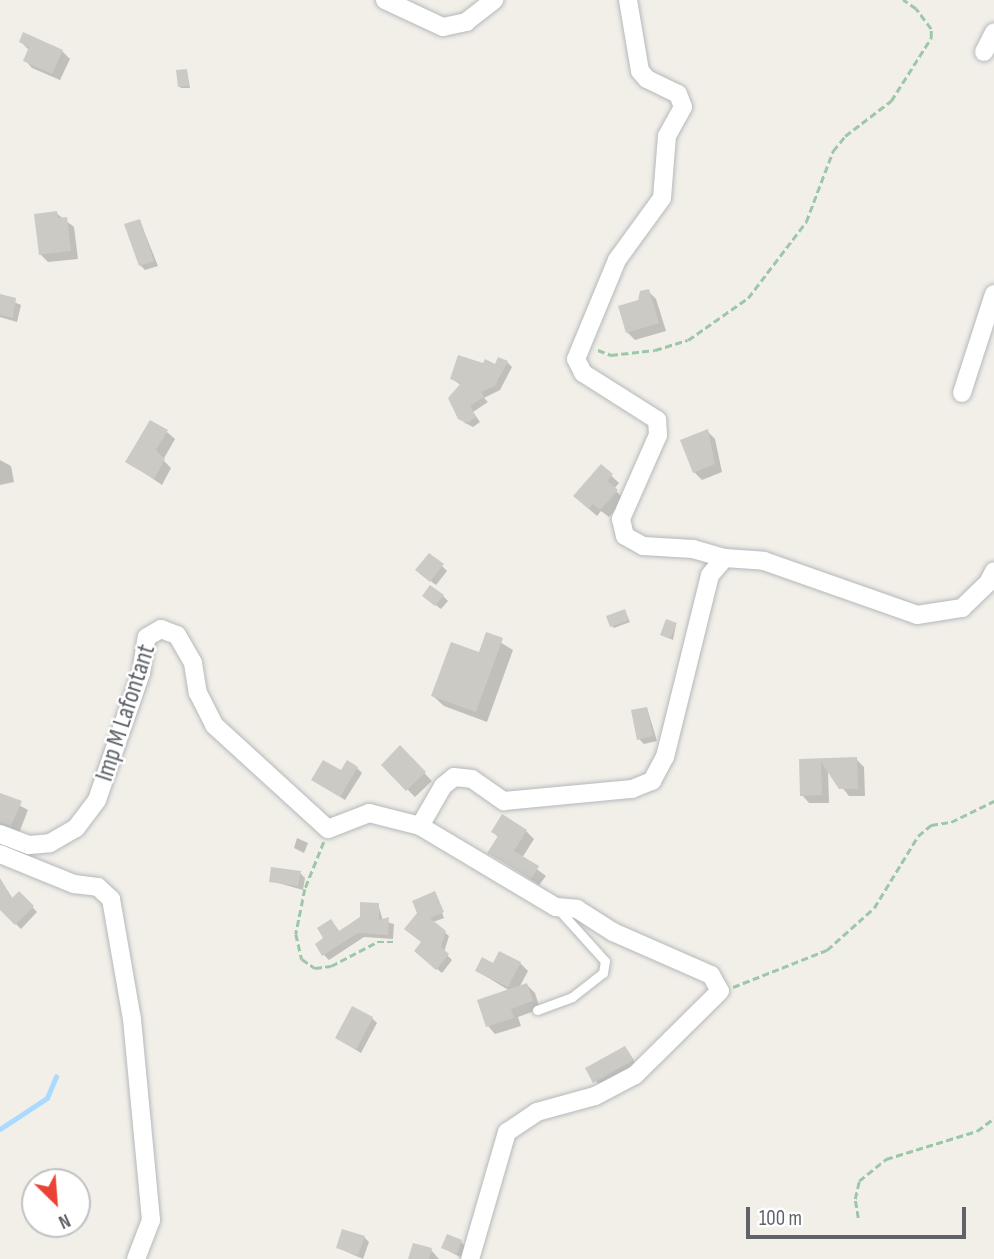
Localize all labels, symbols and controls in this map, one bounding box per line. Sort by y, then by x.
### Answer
street label: Imp M Lafontant [89,641,163,785]
north arrow [21,1168,91,1238]
scale bar [749,1192,970,1236]
text: 100 m [759,1206,802,1231]
text: N [55,1208,74,1233]

